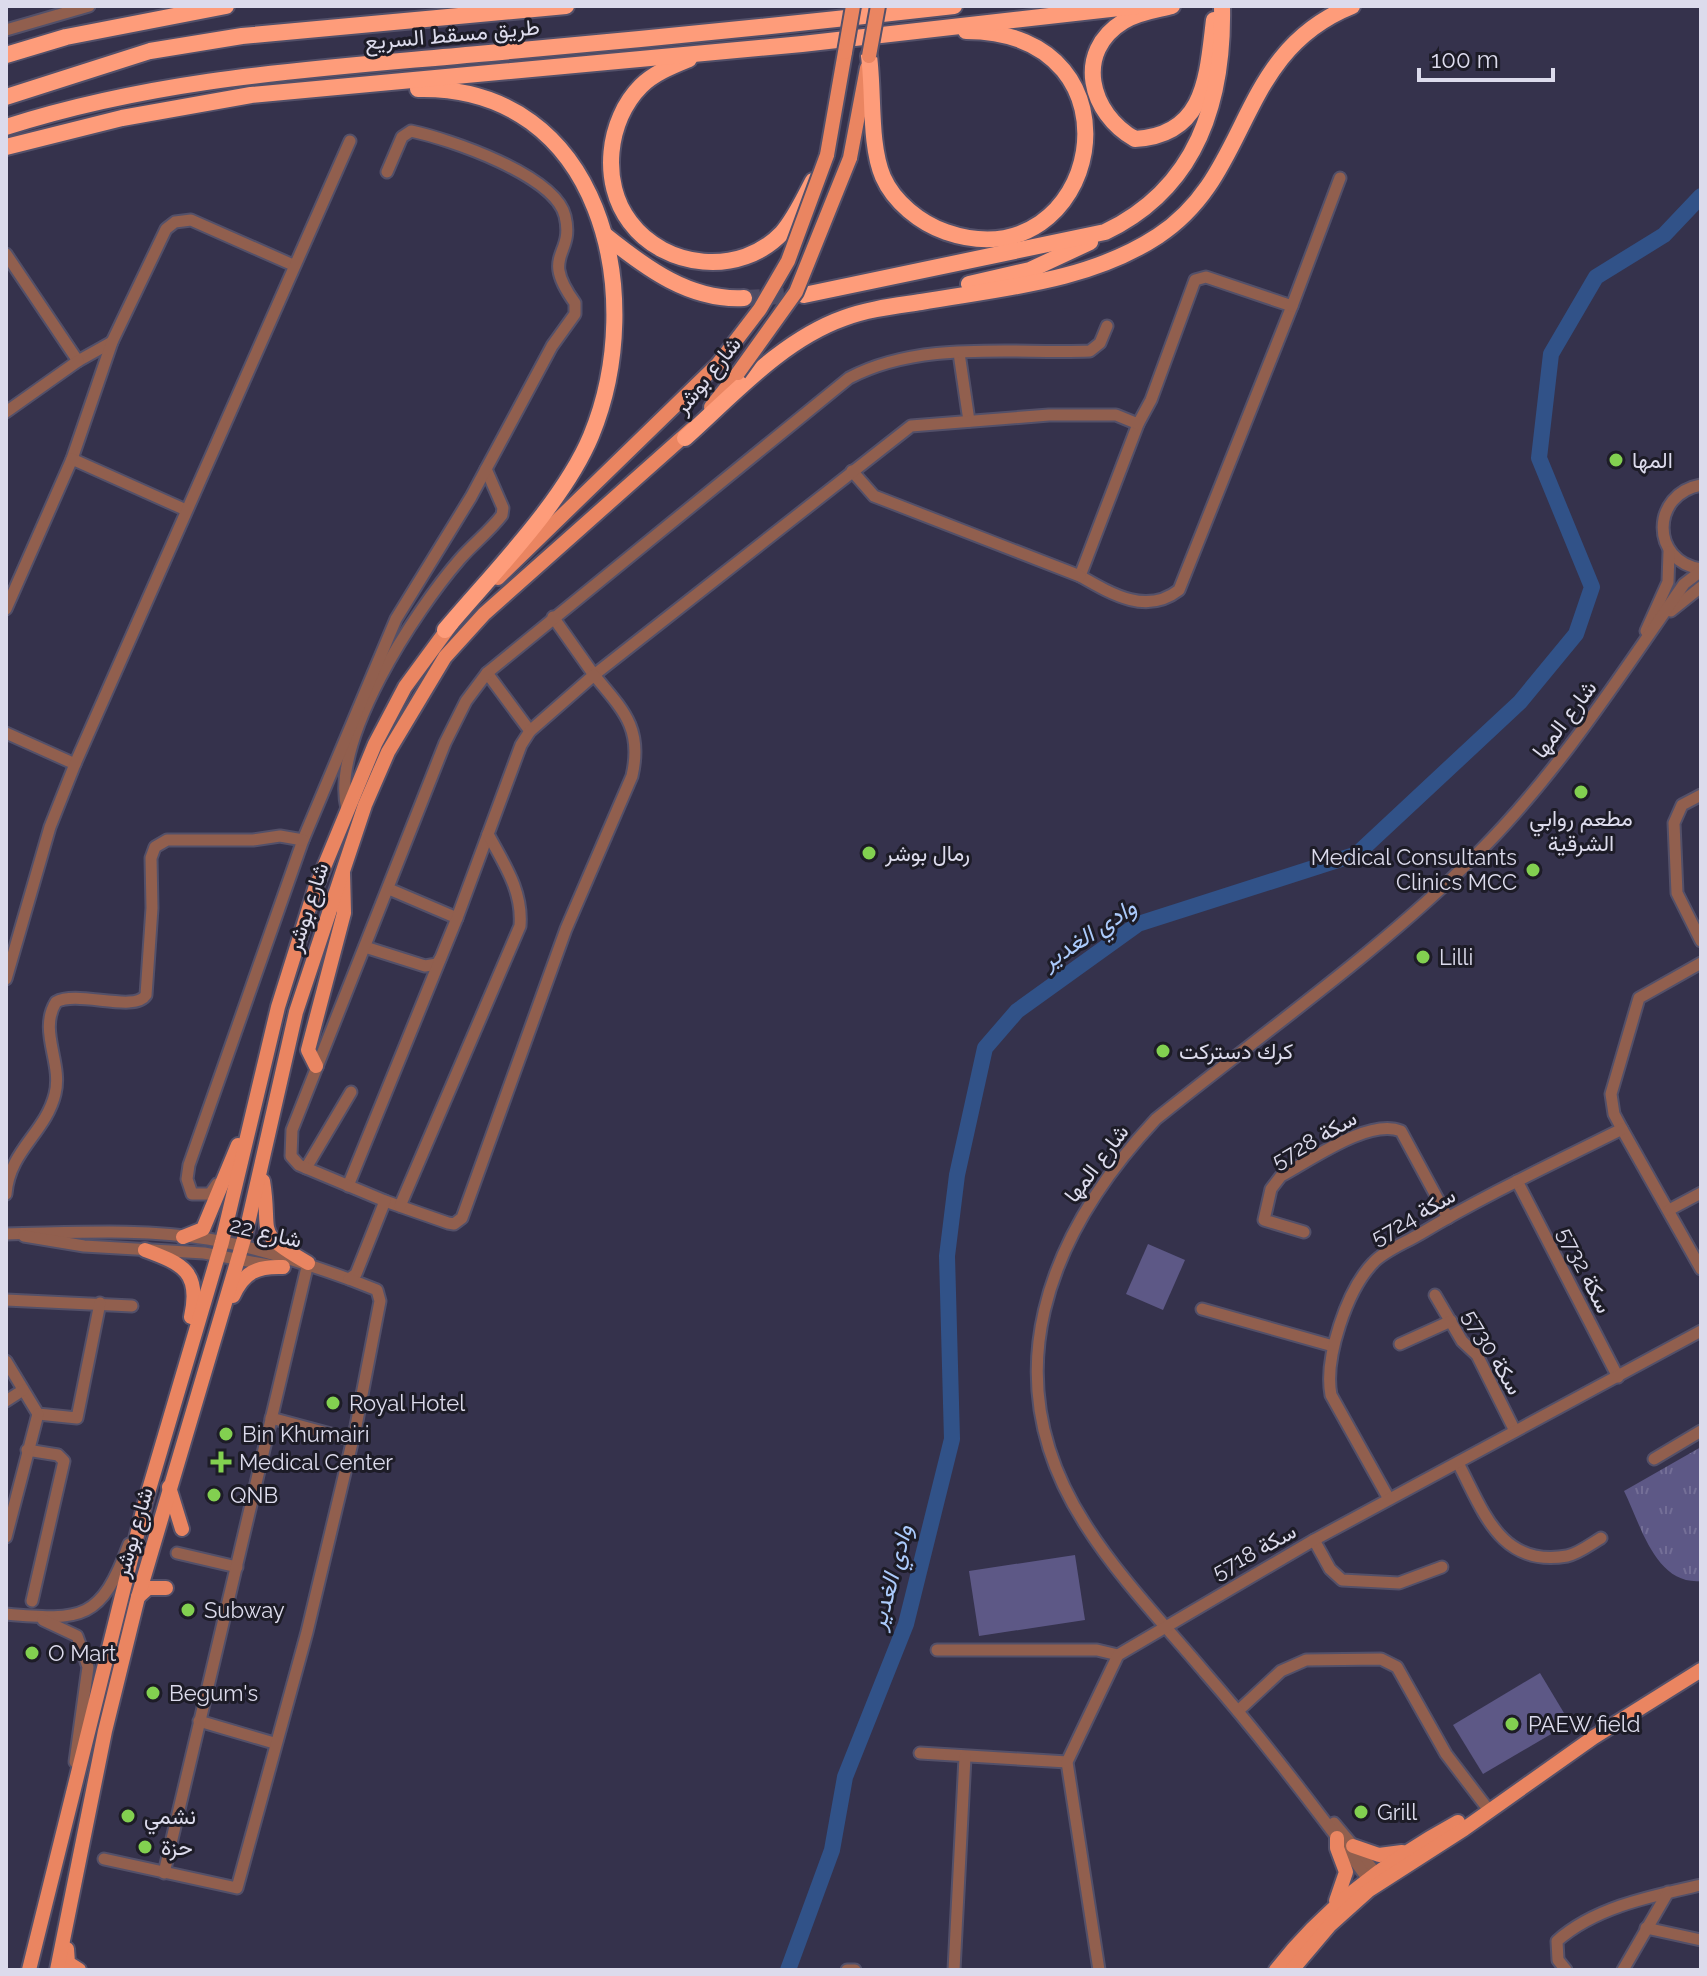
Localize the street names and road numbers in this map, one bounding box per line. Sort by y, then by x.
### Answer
street label: طريق مسقط السريع [363,13,541,57]
street label: شارع بوشر [667,331,748,421]
street label: شارع المها [1526,675,1603,764]
street label: شارع بوشر [280,859,335,956]
street label: سكة 5728 [1267,1104,1361,1174]
street label: شارع المها [1058,1119,1135,1208]
street label: سكة 5724 [1366,1182,1460,1250]
street label: شارع 22 [227,1211,304,1255]
street label: سكة 5732 [1552,1223,1618,1317]
street label: سكة 5730 [1458,1305,1528,1399]
street label: شارع بوشر [108,1484,160,1581]
street label: سكة 5718 [1208,1517,1300,1585]

